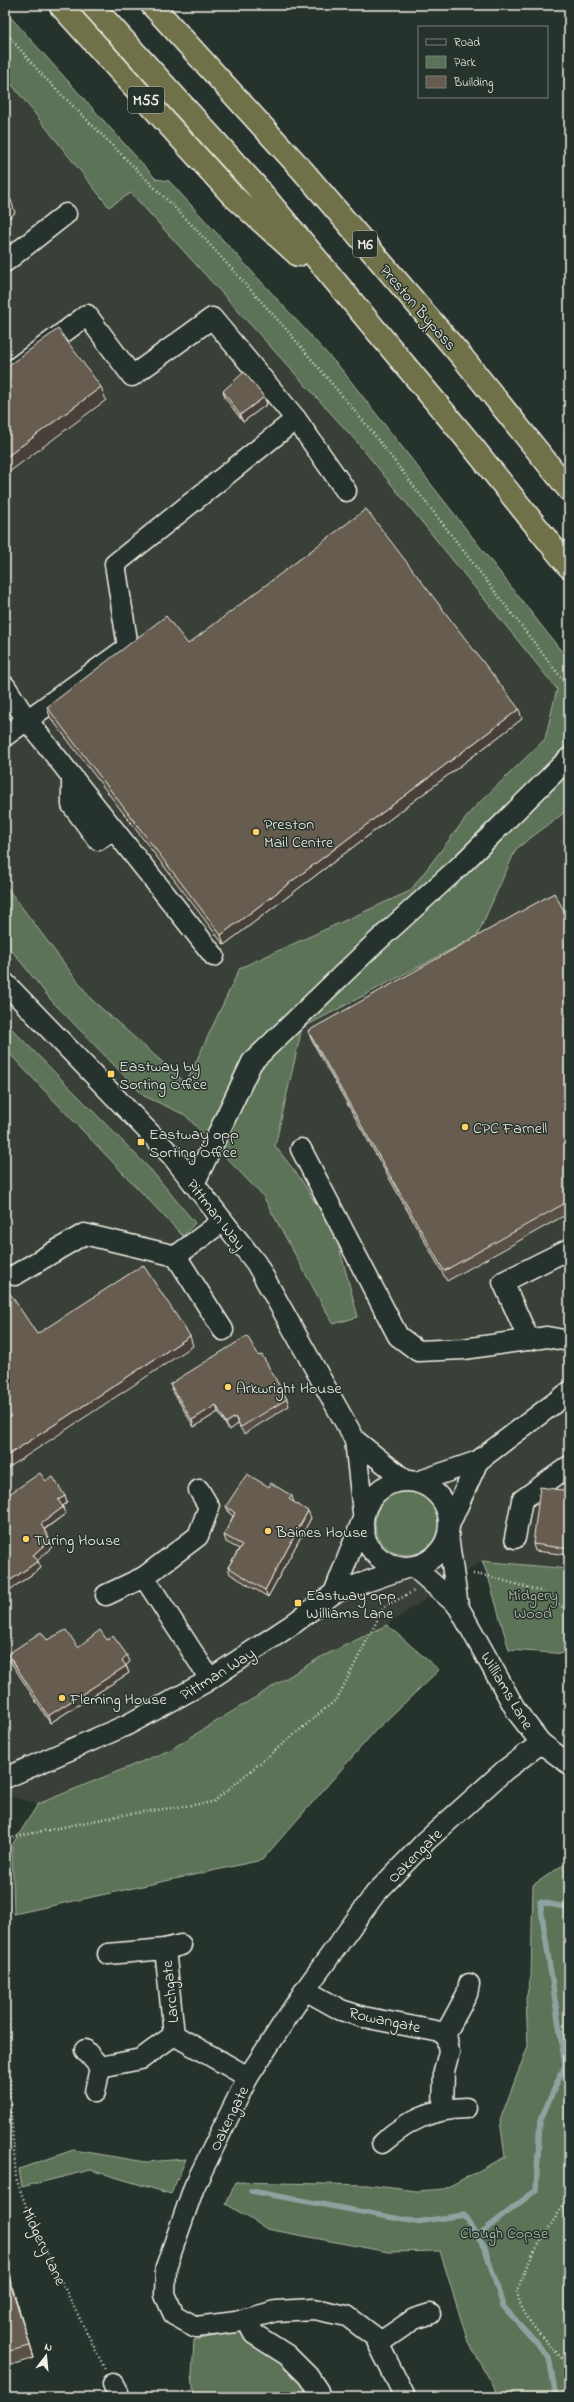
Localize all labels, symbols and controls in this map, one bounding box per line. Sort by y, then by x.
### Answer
legend [418,26,548,98]
text: Road [454,34,480,52]
text: Park [454,54,476,72]
text: Building [453,74,493,93]
road number: M55 [128,87,164,113]
road number: M6 [353,231,377,257]
street label: Preston Bypass [373,260,462,357]
place label: Preston Mail Centre [264,813,334,855]
marker: Preston Mail Centre [251,827,261,837]
place label: Eastway by Sorting Office [119,1055,208,1097]
marker: Eastway by Sorting Office [106,1069,116,1079]
place label: CPC Farnell [473,1117,548,1141]
marker: CPC Farnell [460,1122,470,1132]
place label: Eastway opp Sorting Office [149,1123,239,1165]
marker: Eastway opp Sorting Office [136,1137,146,1147]
street label: Pittman Way [180,1174,251,1256]
place label: Arkwright House [236,1377,343,1401]
marker: Arkwright House [223,1382,233,1392]
place label: Baines House [275,1521,368,1545]
marker: Baines House [263,1526,273,1536]
place label: Turing House [34,1529,121,1553]
marker: Turing House [21,1534,31,1544]
place label: Eastway opp Williams Lane [306,1584,396,1626]
park label: Midgery Wood [508,1584,558,1626]
marker: Eastway opp Williams Lane [293,1598,303,1608]
street label: Pittman Way [176,1642,260,1707]
street label: Williams Lane [474,1647,539,1735]
place label: Fleming House [69,1688,167,1712]
marker: Fleming House [57,1693,67,1703]
street label: Oakengate [382,1823,449,1890]
street label: Larchgate [156,1959,186,2024]
street label: Rowangate [347,2002,423,2040]
street label: Oakengate [204,2082,256,2155]
street label: Midgery Lane [15,2204,72,2290]
park label: Clough Copse [460,2222,549,2246]
north arrow [26,2336,66,2376]
text: N [43,2339,54,2356]

